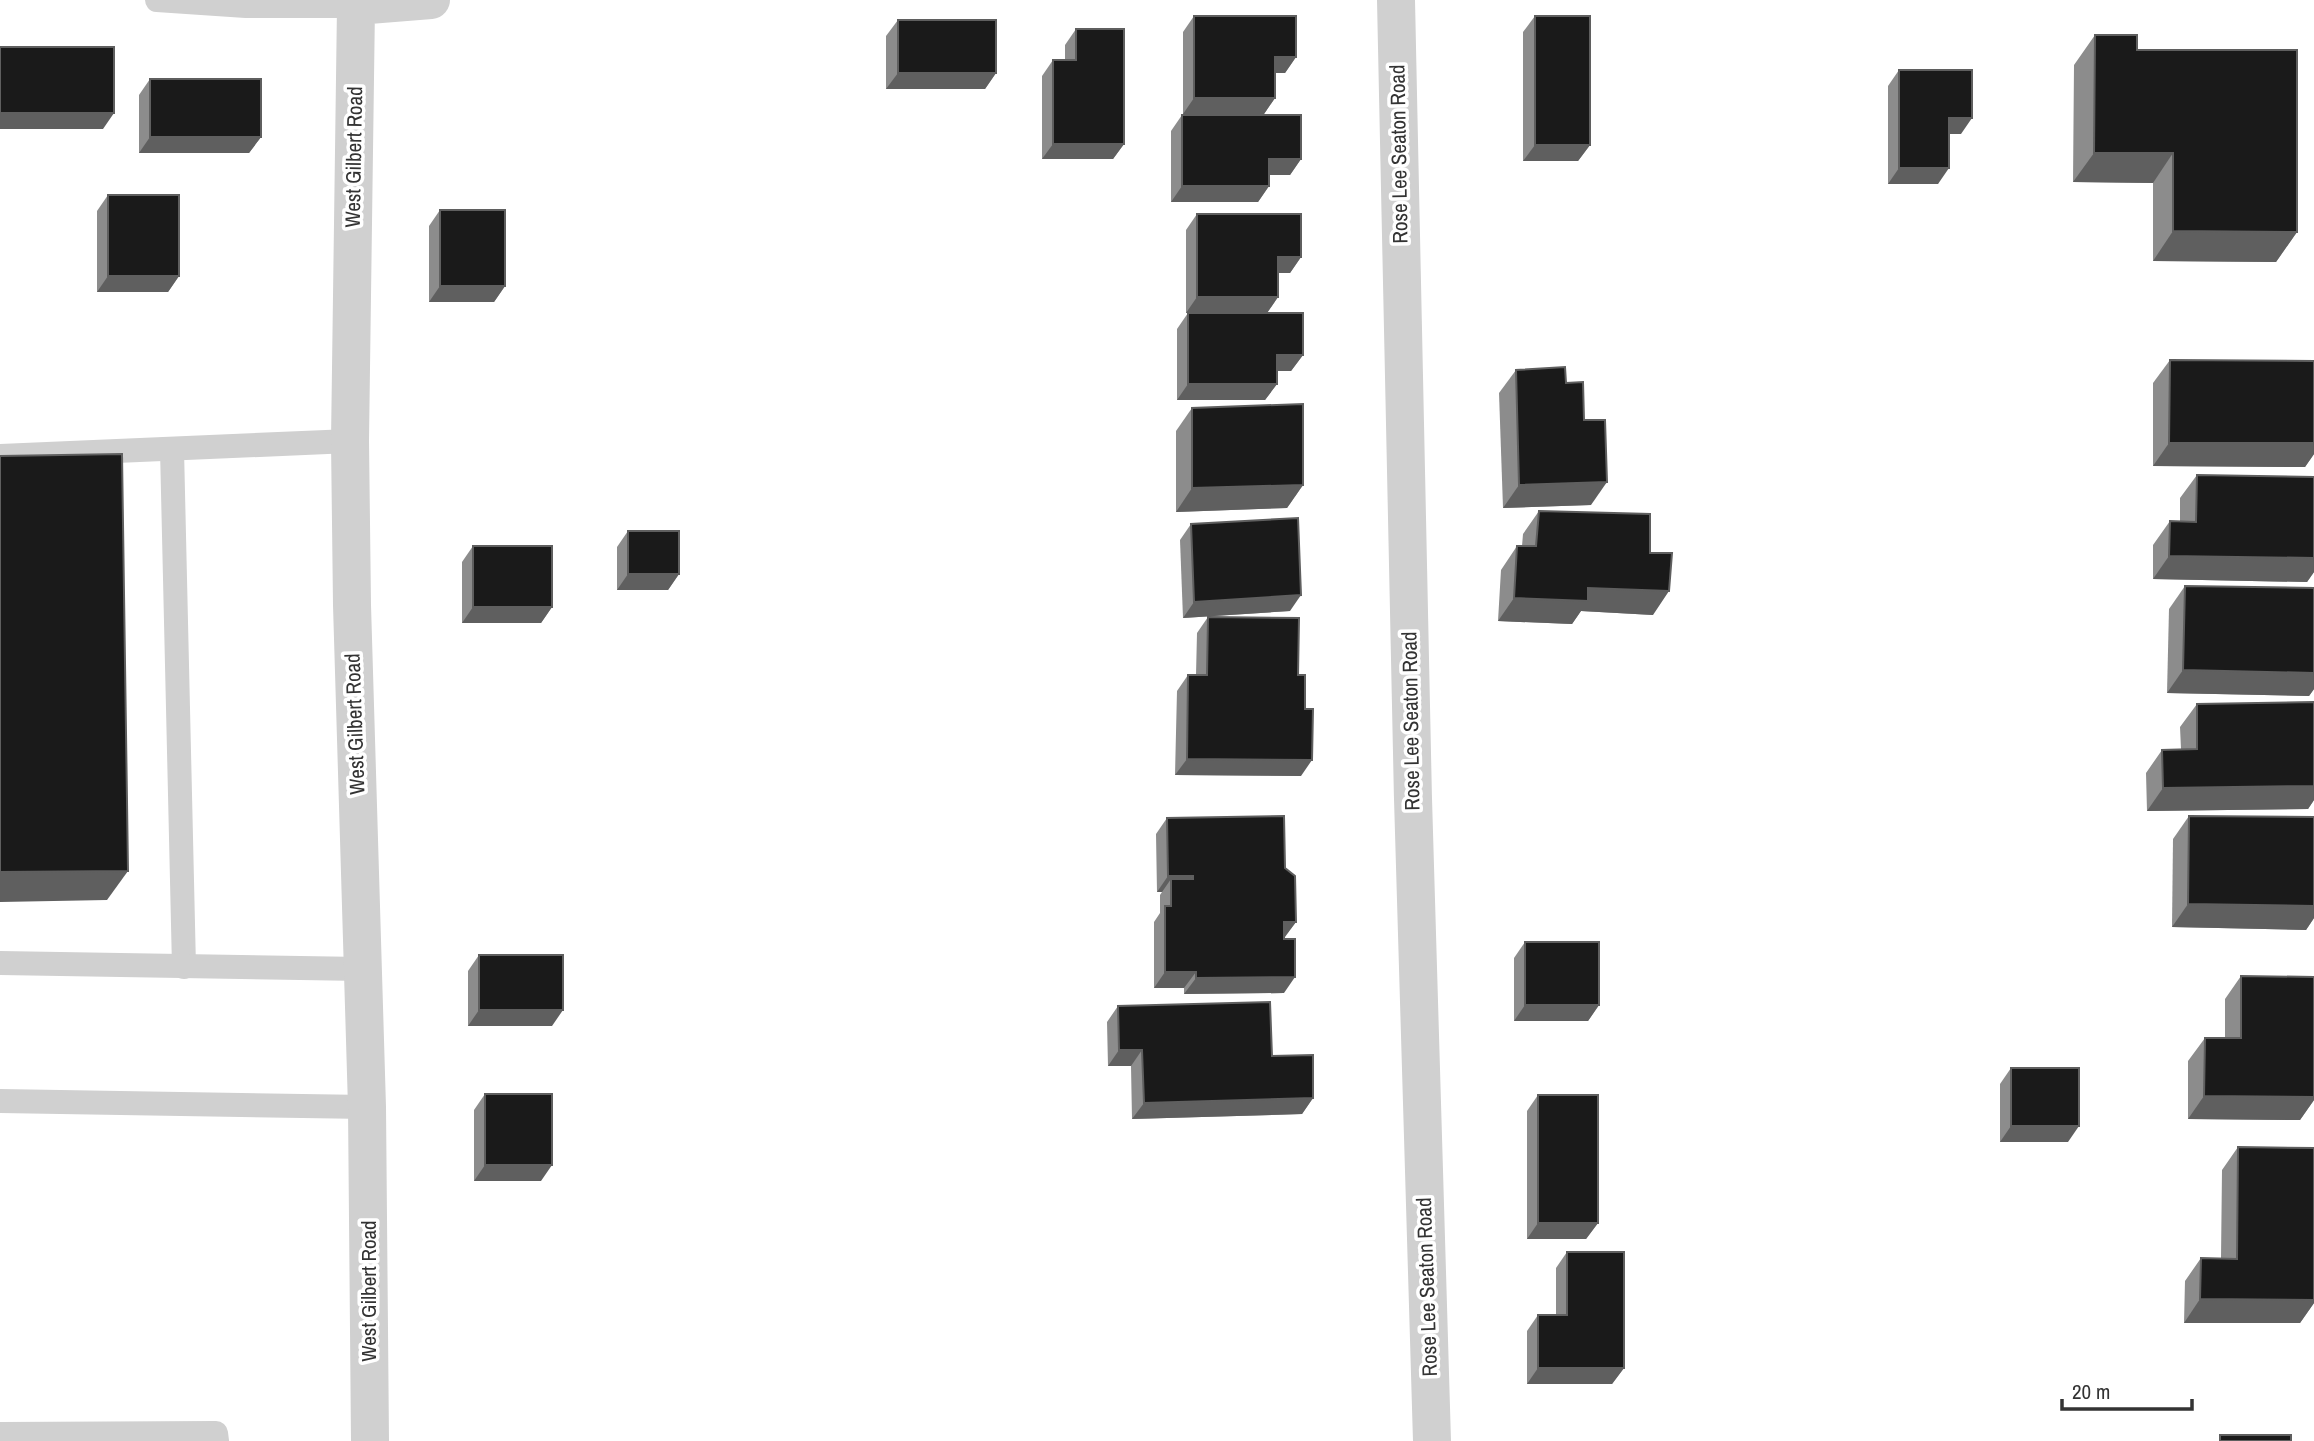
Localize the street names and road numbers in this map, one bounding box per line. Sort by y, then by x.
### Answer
street label: Rose Lee Seaton Road [1382,64,1415,244]
street label: West Gilbert Road [338,86,369,228]
street label: Rose Lee Seaton Road [1394,631,1427,811]
street label: West Gilbert Road [338,653,371,795]
street label: Rose Lee Seaton Road [1409,1197,1444,1377]
street label: West Gilbert Road [354,1220,383,1362]

